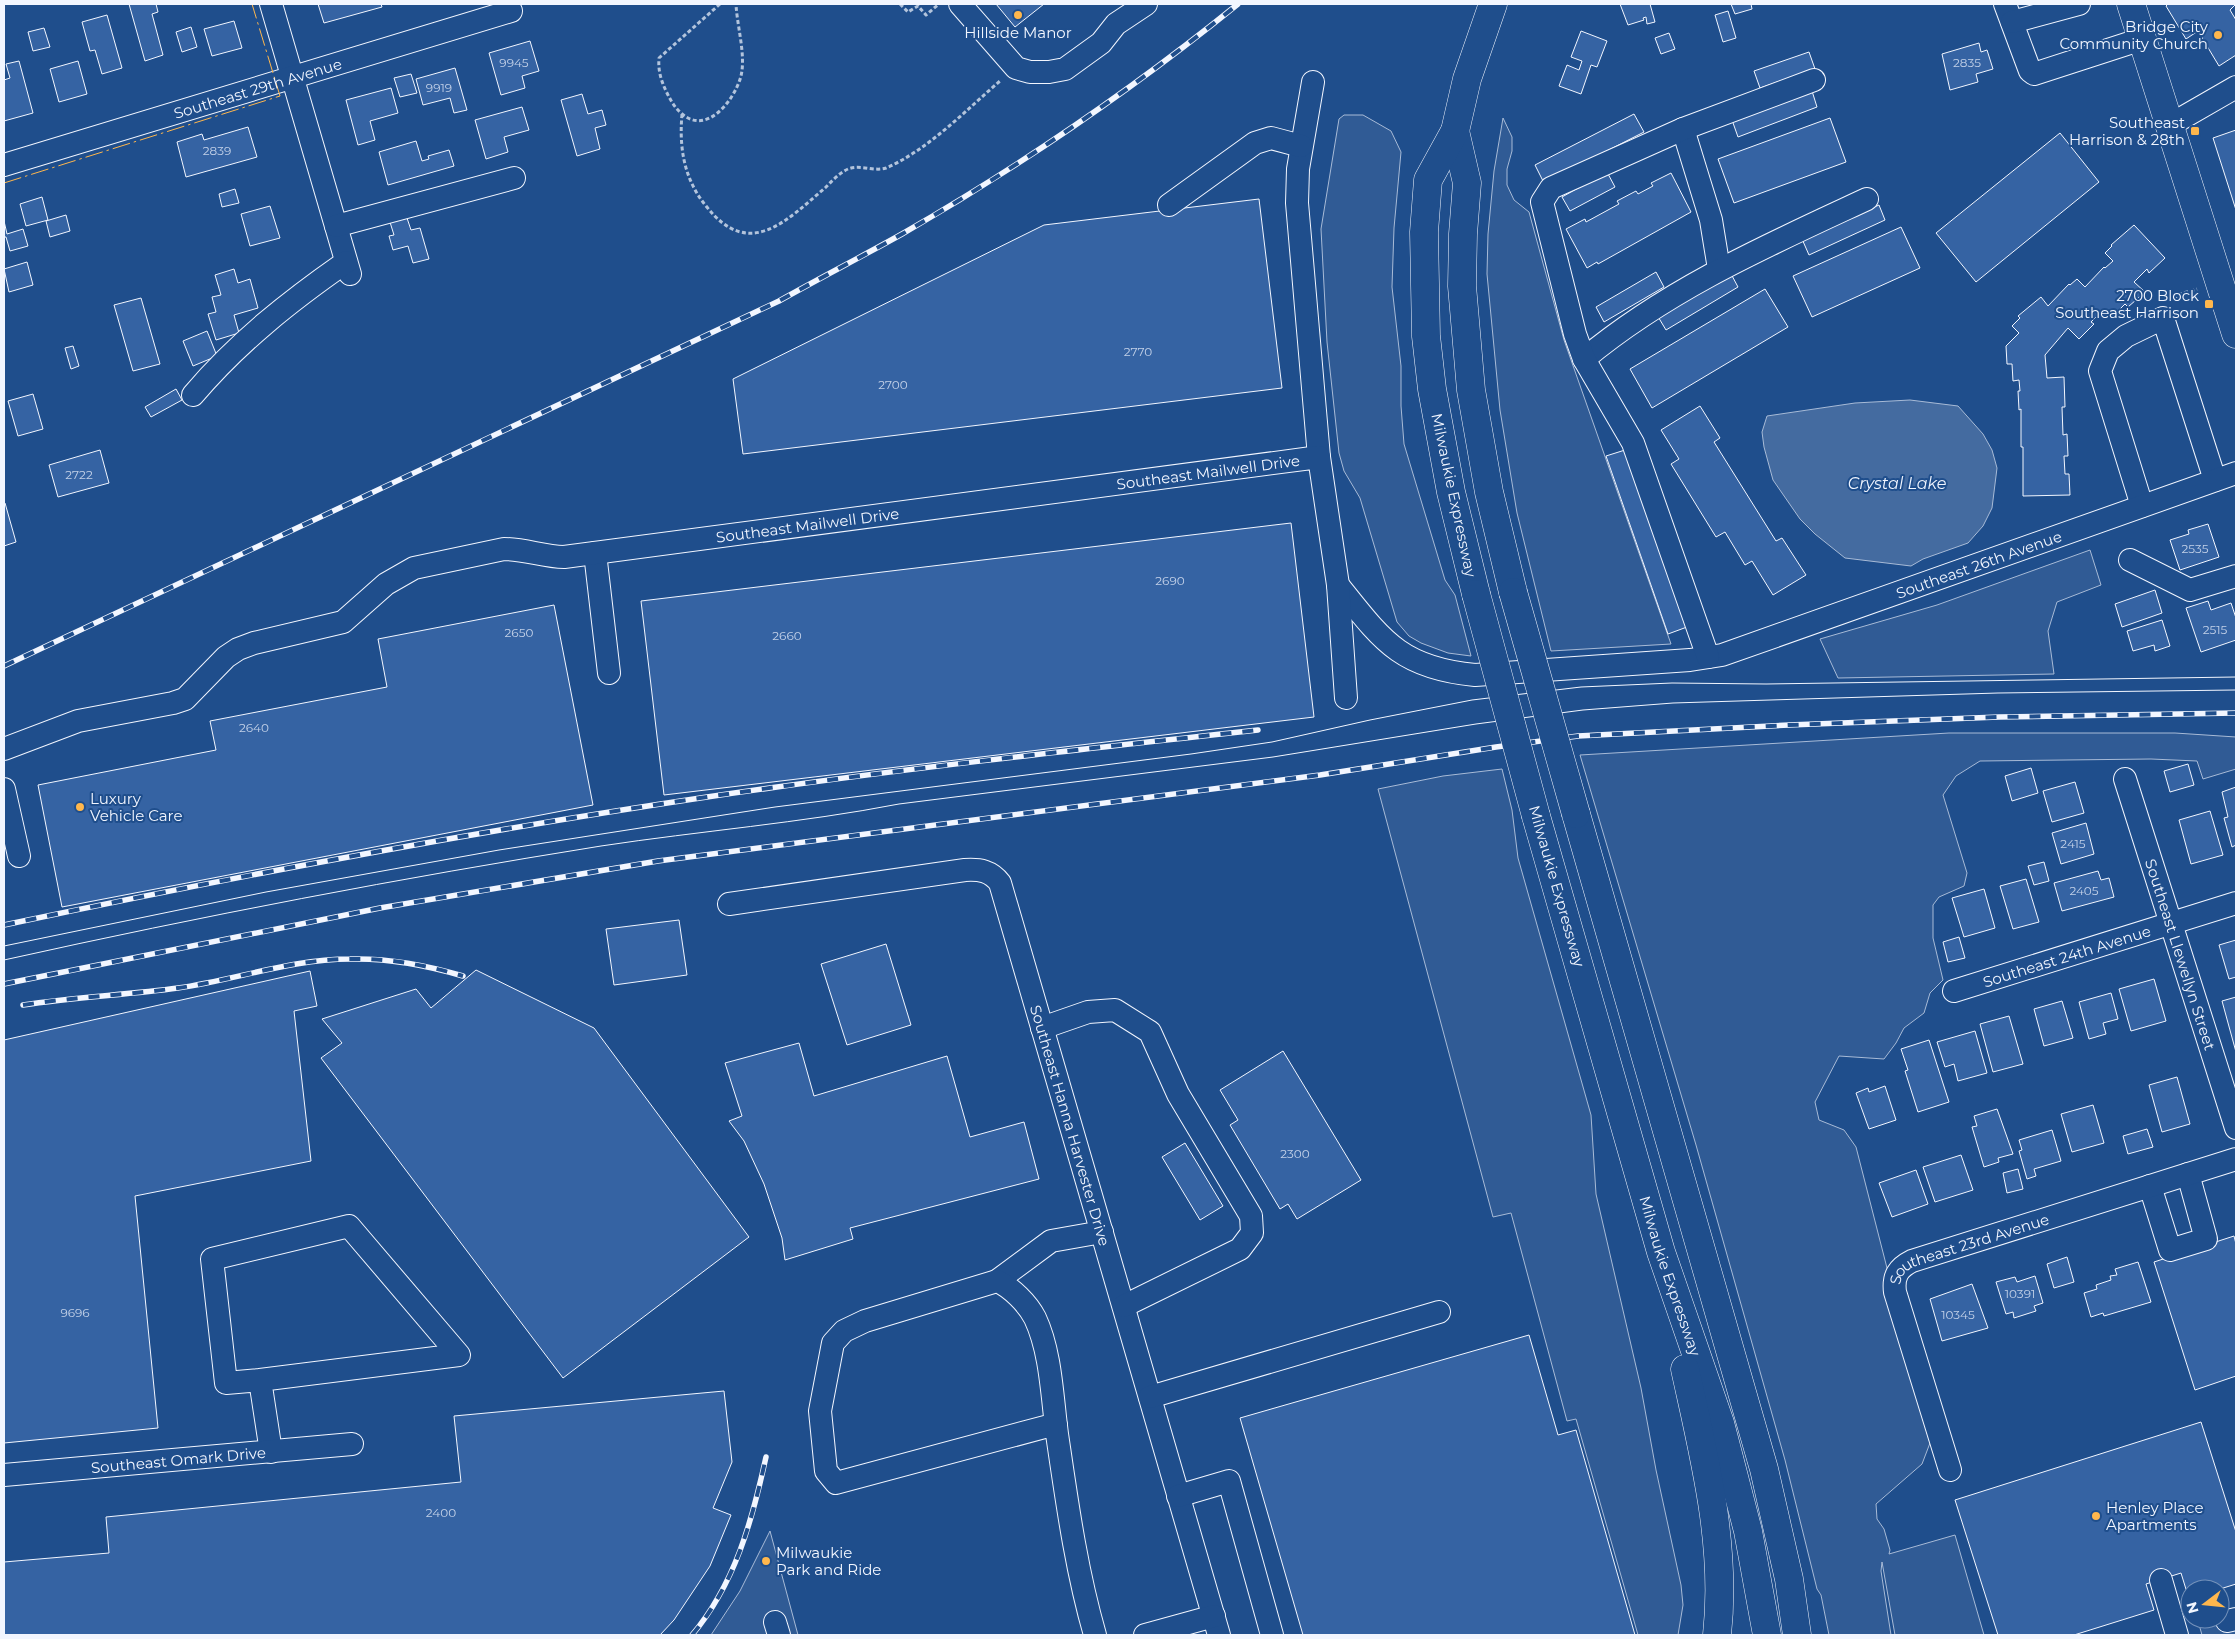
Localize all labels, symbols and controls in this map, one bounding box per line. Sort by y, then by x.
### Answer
marker: Hillside Manor [1012,9,1024,21]
place label: Bridge City Community Church [2060,17,2209,53]
place label: Hillside Manor [964,23,1072,42]
marker: Bridge City Community Church [2212,29,2224,41]
street label: Southeast 29th Avenue [171,54,344,122]
house number: 9945 [499,55,529,70]
house number: 2835 [1953,55,1981,70]
house number: 9919 [426,80,452,95]
place label: Southeast Harrison & 28th [2069,113,2185,149]
marker: Southeast Harrison & 28th [2189,125,2201,137]
house number: 2839 [203,143,231,158]
place label: 2700 Block Southeast Harrison [2055,286,2199,322]
marker: 2700 Block Southeast Harrison [2203,298,2215,310]
house number: 2770 [1124,344,1152,359]
house number: 2700 [878,377,908,392]
street label: Milwaukie Expressway [1427,411,1481,580]
street label: Southeast Mailwell Drive [1115,450,1301,493]
house number: 2722 [65,467,93,482]
water label: Crystal Lake [1848,474,1946,493]
street label: Southeast Mailwell Drive [715,503,900,546]
street label: Southeast 26th Avenue [1893,526,2064,602]
house number: 2535 [2182,541,2209,556]
house number: 2690 [1155,573,1185,588]
house number: 2515 [2203,622,2228,637]
house number: 2650 [505,625,533,640]
house number: 2660 [772,628,802,643]
house number: 2640 [239,720,269,735]
place label: Luxury Vehicle Care [90,789,183,825]
marker: Luxury Vehicle Care [74,801,86,813]
street label: Milwaukie Expressway [1525,803,1589,970]
house number: 2415 [2060,836,2086,851]
street label: Southeast Llewellyn Street [2141,856,2220,1052]
house number: 2405 [2069,883,2099,898]
street label: Southeast 24th Avenue [1980,921,2153,991]
street label: Southeast Hanna Harvester Drive [1027,1003,1115,1248]
house number: 2300 [1280,1146,1310,1161]
street label: Milwaukie Expressway [1636,1193,1706,1359]
street label: Southeast 23rd Avenue [1885,1209,2051,1286]
house number: 10391 [2005,1286,2035,1301]
house number: 9696 [60,1305,90,1320]
house number: 10345 [1941,1307,1975,1322]
street label: Southeast Omark Drive [90,1442,267,1477]
place label: Henley Place Apartments [2106,1498,2203,1534]
house number: 2400 [426,1505,456,1520]
marker: Henley Place Apartments [2090,1510,2102,1522]
place label: Milwaukie Park and Ride [776,1543,881,1579]
marker: Milwaukie Park and Ride [760,1555,772,1567]
north arrow [2180,1579,2230,1629]
text: N [2182,1600,2203,1616]

